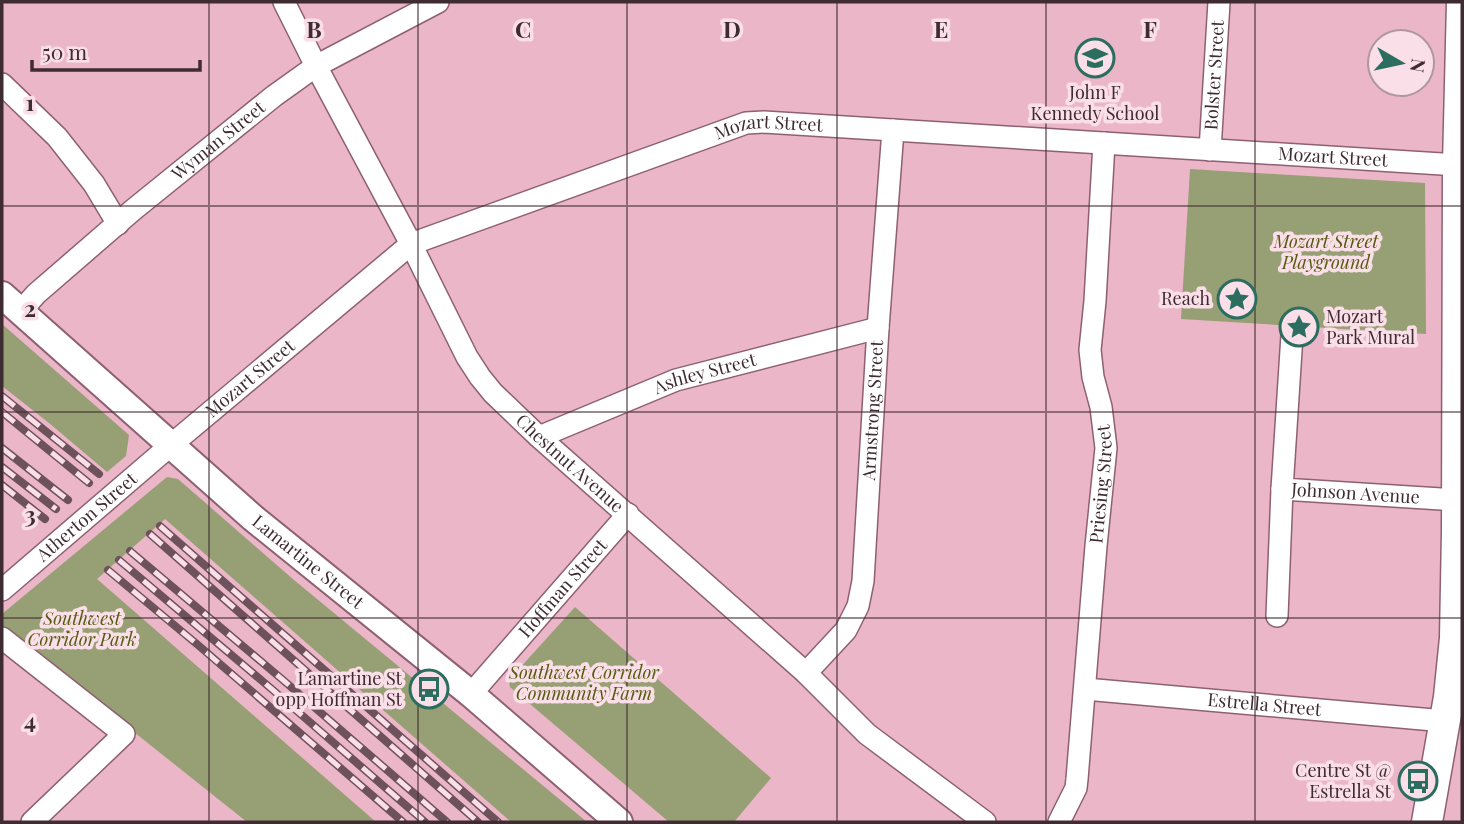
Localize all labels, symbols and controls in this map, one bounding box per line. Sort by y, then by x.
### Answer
text: B [306,13,322,44]
text: C [515,13,531,44]
text: D [723,13,741,44]
text: E [934,13,948,44]
text: F [1143,13,1157,44]
street label: Bolster Street [1198,19,1229,131]
scale bar [32,28,200,72]
north arrow [1366,28,1436,98]
text: 50 m [42,37,88,65]
school or university icon: John F Kennedy School [1074,37,1116,79]
text: N [1405,57,1433,75]
place label: John F Kennedy School [1031,80,1159,125]
text: 1 [26,86,35,117]
street label: Wyman Street [165,95,270,186]
street label: Mozart Street [711,109,824,144]
street label: Mozart Street [1278,141,1389,172]
park label: Mozart Street Playground [1273,229,1379,274]
place icon: Reach [1216,278,1258,320]
place label: Reach [1161,286,1210,310]
text: 2 [24,292,36,323]
place label: Mozart Park Mural [1326,304,1415,349]
place icon: Mozart Park Mural [1278,306,1320,348]
street label: Mozart Street [200,333,300,422]
street label: Armstrong Street [856,339,888,482]
street label: Ashley Street [649,347,759,399]
street label: Chestnut Avenue [511,408,629,517]
street label: Priesing Street [1083,423,1117,545]
street label: Atherton Street [30,466,142,567]
street label: Johnson Avenue [1290,477,1420,509]
text: 3 [24,498,36,529]
street label: Lamartine Street [247,509,370,614]
street label: Hoffman Street [513,533,612,642]
park label: Southwest Corridor Park [27,606,137,651]
park label: Southwest Corridor Community Farm [508,660,660,705]
place label: Lamartine St opp Hoffman St [276,666,403,711]
bus stop icon: Lamartine St opp Hoffman St [408,668,450,710]
street label: Estrella Street [1207,687,1323,721]
text: 4 [24,704,36,735]
place label: Centre St @ Estrella St [1295,758,1392,803]
bus stop icon: Centre St @ Estrella St [1397,760,1439,802]

